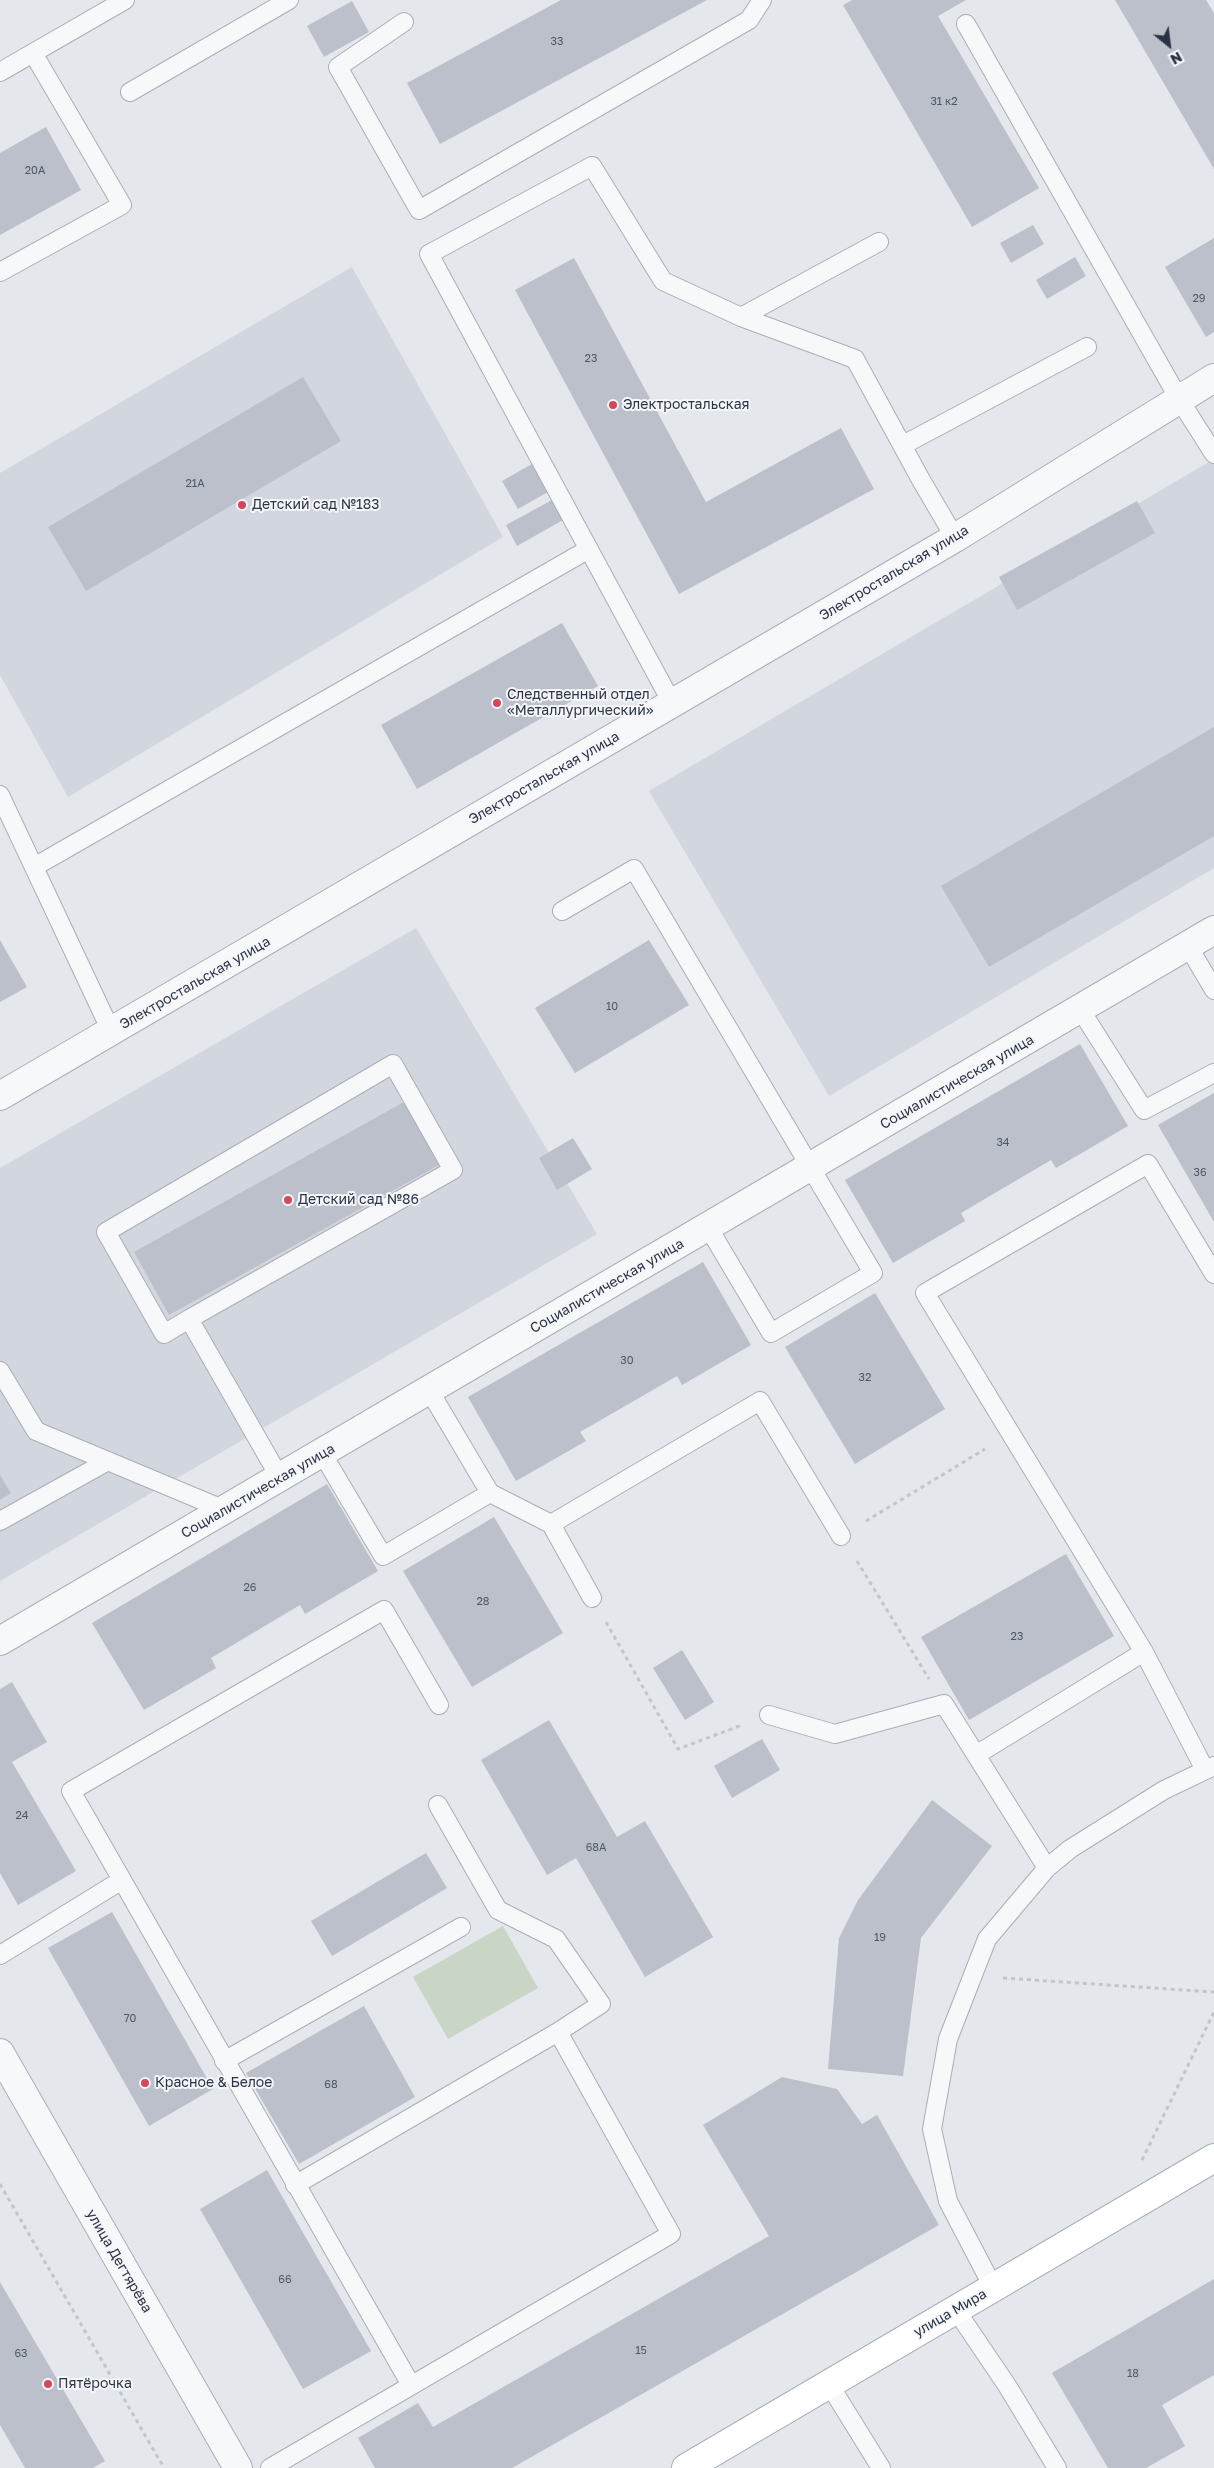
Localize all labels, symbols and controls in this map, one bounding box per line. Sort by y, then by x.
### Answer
north arrow [1144,20,1194,70]
house number: 33 [551,35,563,49]
text: N [1168,49,1185,69]
house number: 31 к2 [930,95,958,109]
house number: 20А [25,164,45,178]
house number: 29 [1192,292,1206,306]
house number: 23 [585,352,597,366]
place label: Электростальская [623,397,750,413]
marker: Электростальская [607,399,619,411]
house number: 21А [185,477,205,491]
place label: Детский сад №183 [252,497,379,513]
marker: Детский сад №183 [236,499,248,511]
street label: Электростальская улица [816,522,972,624]
place label: Следственный отдел «Металлургический» [507,687,653,720]
marker: Следственный отдел «Металлургический» [491,697,503,709]
street label: Электростальская улица [466,728,622,828]
street label: Электростальская улица [117,933,273,1033]
house number: 10 [606,1000,618,1014]
street label: Социалистическая улица [877,1031,1037,1133]
house number: 34 [996,1136,1010,1150]
house number: 36 [1193,1166,1207,1180]
place label: Детский сад №86 [298,1192,419,1208]
marker: Детский сад №86 [282,1194,294,1206]
street label: Социалистическая улица [527,1235,687,1337]
house number: 30 [620,1354,634,1368]
house number: 32 [859,1371,871,1385]
street label: Социалистическая улица [178,1440,338,1542]
house number: 26 [243,1581,257,1595]
house number: 28 [476,1595,490,1609]
house number: 23 [1011,1630,1023,1644]
house number: 24 [15,1809,29,1823]
house number: 68А [586,1841,606,1855]
house number: 19 [874,1931,886,1945]
house number: 70 [124,2012,136,2026]
place label: Красное & Белое [155,2075,272,2091]
marker: Красное & Белое [139,2077,151,2089]
house number: 68 [324,2078,338,2092]
street label: улица Дегтярёва [83,2206,155,2316]
house number: 66 [278,2273,292,2287]
street label: улица Мира [910,2285,990,2341]
house number: 15 [635,2344,647,2358]
house number: 63 [14,2347,28,2361]
house number: 18 [1127,2367,1139,2381]
place label: Пятёрочка [58,2376,132,2392]
marker: Пятёрочка [42,2378,54,2390]

